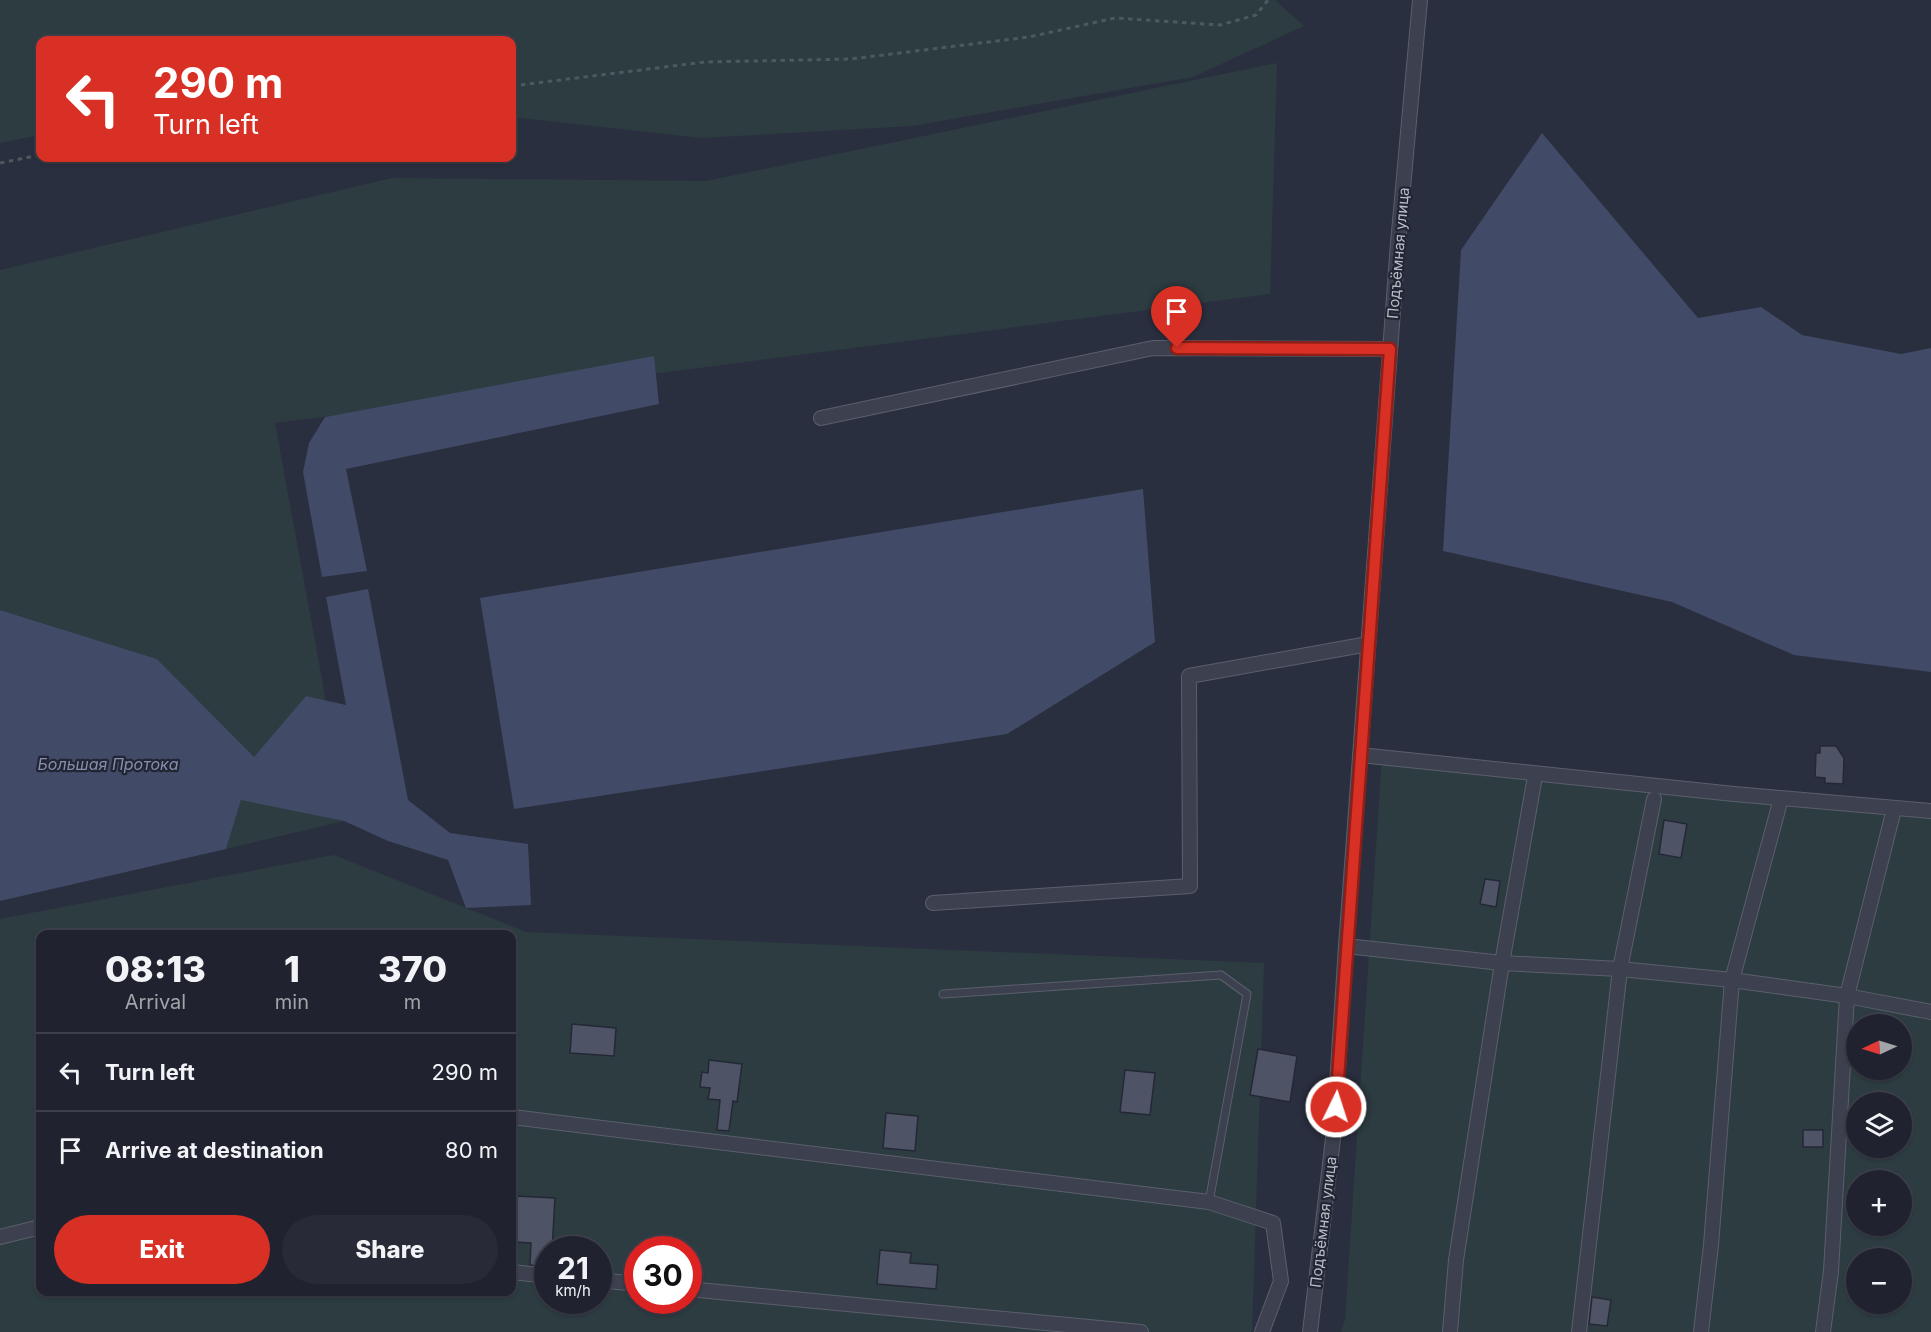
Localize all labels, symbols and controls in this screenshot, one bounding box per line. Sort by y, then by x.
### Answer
text: 290 m [153,57,283,108]
icon: left [54,60,132,138]
text: Turn left [153,108,259,141]
street label: Подъёмная улица [1383,186,1413,320]
pin [1151,286,1202,348]
icon: arrive [1160,295,1193,328]
water label: Большая Протока [38,754,179,774]
text: 08:13 [105,947,206,991]
text: 1 [284,947,300,991]
text: 370 [378,947,447,991]
text: Arrival [125,990,186,1014]
text: min [275,990,309,1014]
text: m [404,990,421,1014]
north arrow [1846,1014,1912,1080]
map controls [1846,1014,1912,1314]
icon: left [54,1056,87,1089]
text: Turn left [105,1059,195,1085]
text: 290 m [432,1059,498,1085]
position arrow [1304,1075,1368,1139]
button: layers [1846,1092,1912,1158]
icon: arrive [54,1134,87,1167]
text: Arrive at destination [105,1137,324,1163]
text: 80 m [445,1137,498,1163]
street label: Подъёмная улица [1306,1155,1340,1289]
button: + [1846,1170,1912,1236]
button: Exit [54,1215,270,1284]
button: Share [282,1215,498,1284]
speed limit sign: 30 [624,1236,702,1314]
button: − [1846,1248,1912,1314]
text: 21 [557,1250,589,1286]
text: km/h [555,1281,591,1300]

